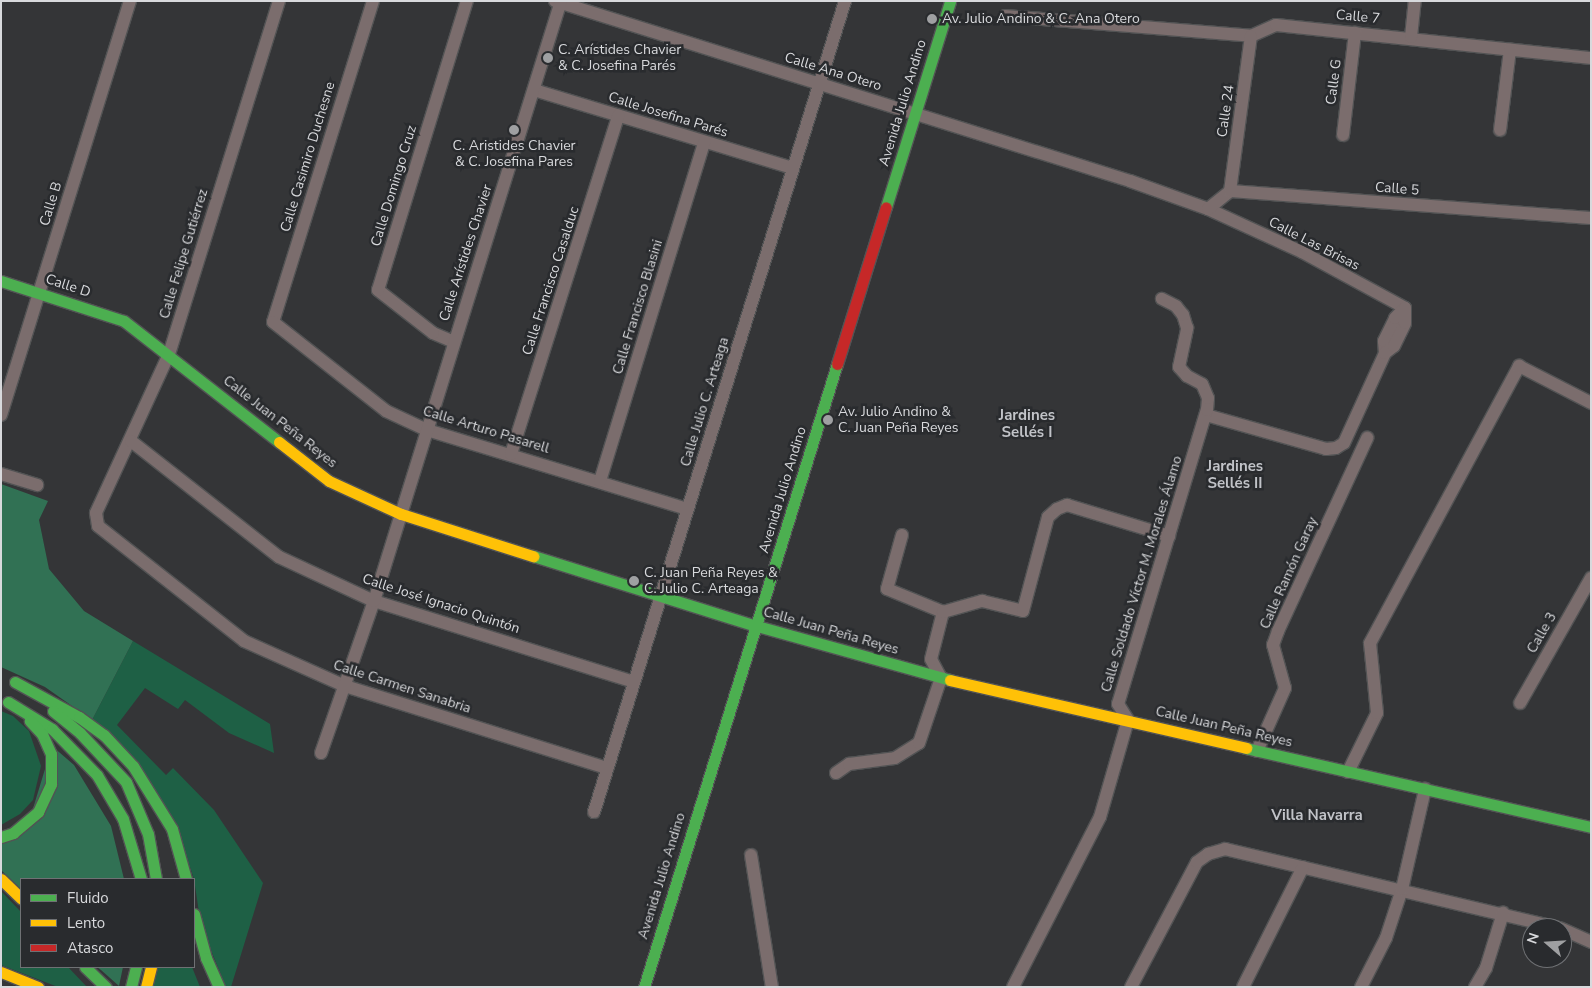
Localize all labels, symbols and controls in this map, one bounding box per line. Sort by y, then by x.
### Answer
street label: Calle 7 [1335,7,1381,27]
place label: Av. Julio Andino & C. Ana Otero [942,11,1140,27]
marker: Av. Julio Andino & C. Ana Otero [926,13,938,25]
street label: Avenida Julio Andino [876,38,930,168]
place label: C. Arístides Chavier & C. Josefina Parés [558,42,681,74]
street label: Calle Ana Otero [782,49,884,95]
marker: C. Arístides Chavier & C. Josefina Parés [542,52,554,64]
street label: Calle G [1323,58,1345,106]
street label: Calle Casimiro Duchesne [277,80,339,234]
street label: Calle 24 [1214,84,1238,138]
street label: Calle Josefina Parés [606,89,730,141]
street label: Calle Domingo Cruz [368,123,420,249]
marker: C. Aristides Chavier & C. Josefina Pares [508,124,520,136]
place label: C. Aristides Chavier & C. Josefina Pares [452,138,576,170]
street label: Calle 5 [1374,179,1420,199]
street label: Calle B [36,180,66,228]
street label: Calle Arístides Chavier [436,183,496,323]
street label: Calle Felipe Gutiérrez [156,187,212,321]
street label: Calle Francisco Casalduc [519,205,583,357]
street label: Calle Las Brisas [1266,214,1362,274]
street label: Calle Francisco Blasini [609,238,667,376]
street label: Calle D [43,271,93,301]
street label: Calle Julio C. Arteaga [677,335,733,469]
street label: Calle Juan Peña Reyes [220,372,340,472]
street label: Calle Arturo Pasarell [421,403,551,457]
place label: Av. Julio Andino & C. Juan Peña Reyes [838,404,959,437]
district label: Jardines Sellés I [999,406,1055,441]
marker: Av. Julio Andino & C. Juan Peña Reyes [822,414,834,426]
street label: Avenida Julio Andino [756,425,810,555]
street label: Calle Soldado Víctor M. Morales Álamo [1098,454,1186,694]
district label: Jardines Sellés II [1207,457,1263,492]
street label: Calle Ramón Garay [1257,514,1321,632]
place label: C. Juan Peña Reyes & C. Julio C. Arteaga [644,565,778,598]
street label: Calle José Ignacio Quintón [360,571,522,637]
marker: C. Juan Peña Reyes & C. Julio C. Arteaga [628,575,640,587]
street label: Calle Juan Peña Reyes [761,604,901,658]
street label: Calle 3 [1524,610,1560,656]
street label: Calle Carmen Sanabria [331,657,473,717]
street label: Calle Juan Peña Reyes [1154,703,1294,751]
district label: Villa Navarra [1271,807,1363,825]
street label: Avenida Julio Andino [635,811,689,941]
legend [20,878,195,968]
text: Fluido [67,888,109,908]
text: Lento [67,913,105,933]
north arrow [1522,918,1572,968]
text: N [1523,930,1544,946]
text: Atasco [67,938,113,958]

